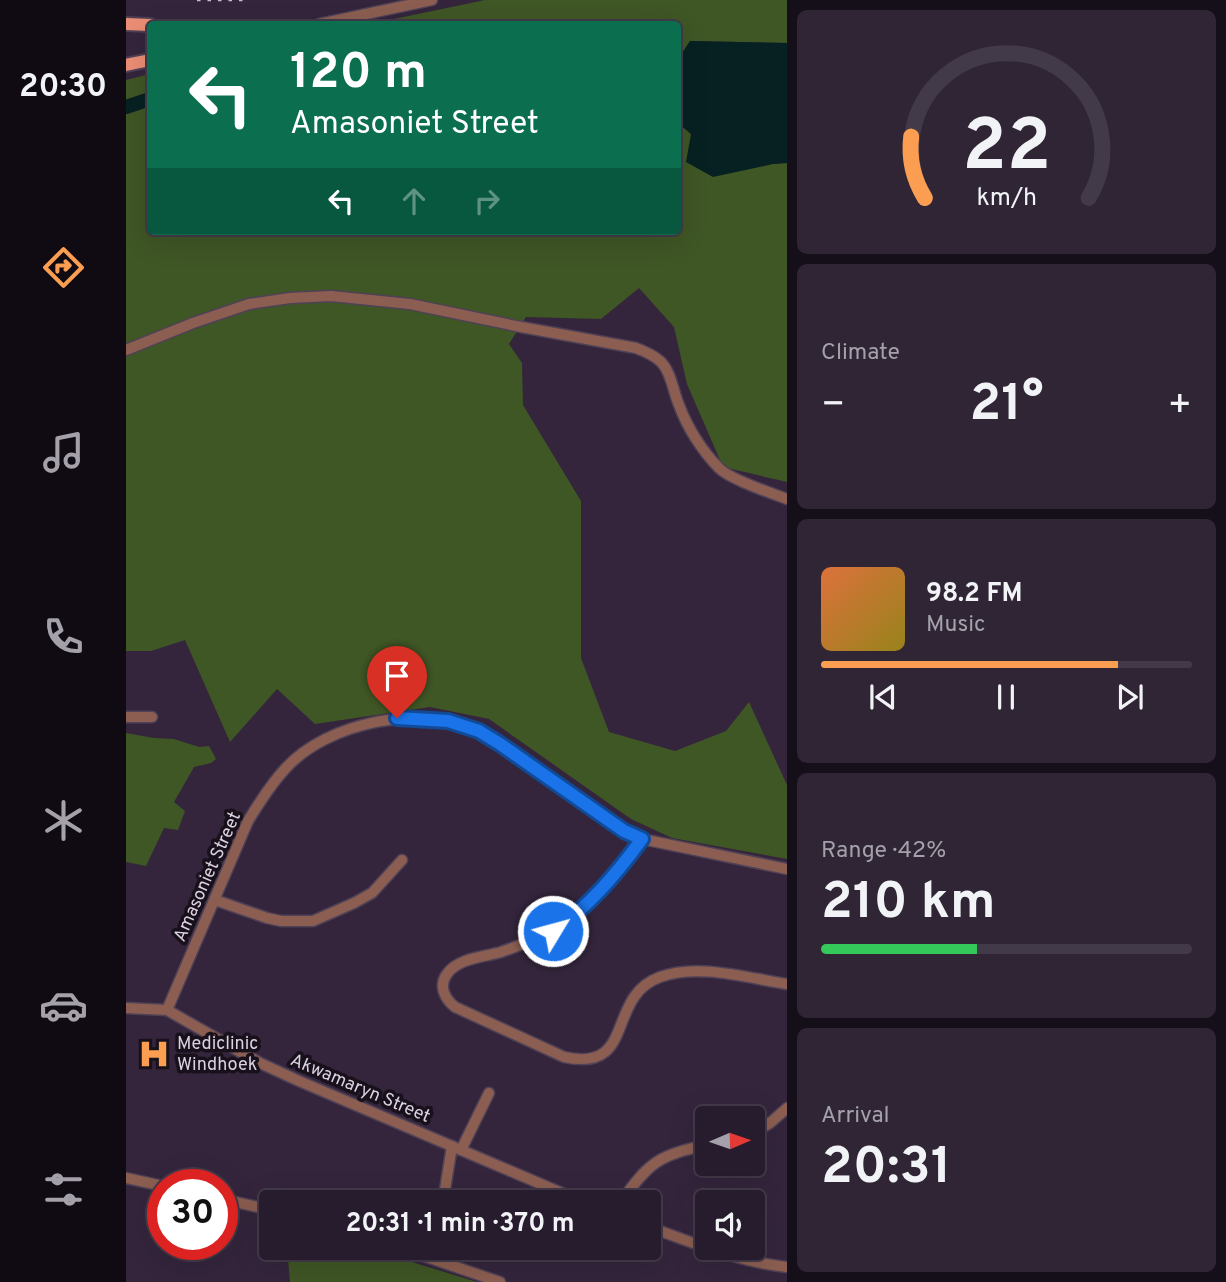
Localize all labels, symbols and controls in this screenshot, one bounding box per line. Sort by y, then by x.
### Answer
text: 120 m [290,44,427,106]
icon: left [175,49,266,140]
text: 20:30 [19,68,107,108]
text: Amasoniet Street [290,105,539,145]
text: 22 [962,105,1051,197]
icon: left [322,182,360,220]
icon: ahead [395,182,433,220]
icon: right [468,182,506,220]
text: km/h [976,183,1037,215]
icon: directions [39,243,88,292]
text: Climate [821,339,900,368]
text: 21° [969,373,1044,439]
text: − [821,382,846,431]
text: + [1167,382,1192,431]
icon: music [39,428,88,477]
text: 98.2 FM [926,578,1022,611]
text: Music [926,611,986,640]
icon: phone [39,612,88,661]
pin [367,646,427,718]
icon: arrive [378,657,416,695]
icon: previous [864,678,902,716]
icon: pause [987,678,1025,716]
icon: next [1111,678,1149,716]
icon: climate [39,796,88,845]
street label: Amasoniet Street [169,808,247,946]
text: Range · 42% [821,837,946,866]
text: 210 km [821,871,996,937]
position arrow [516,894,590,968]
icon: car [39,981,88,1030]
place label: Mediclinic Windhoek [177,1033,258,1077]
hospital icon: Mediclinic Windhoek [137,1037,171,1071]
street label: Akwamaryn Street [287,1049,433,1129]
text: Arrival [821,1102,890,1131]
north arrow [695,1106,765,1176]
map controls [695,1106,765,1260]
text: 20:31 [821,1136,952,1202]
icon: filters [39,1165,88,1214]
speed limit sign: 30 [147,1169,238,1260]
button: sound [695,1190,765,1260]
text: 20:31 · 1 min · 370 m [345,1208,575,1241]

